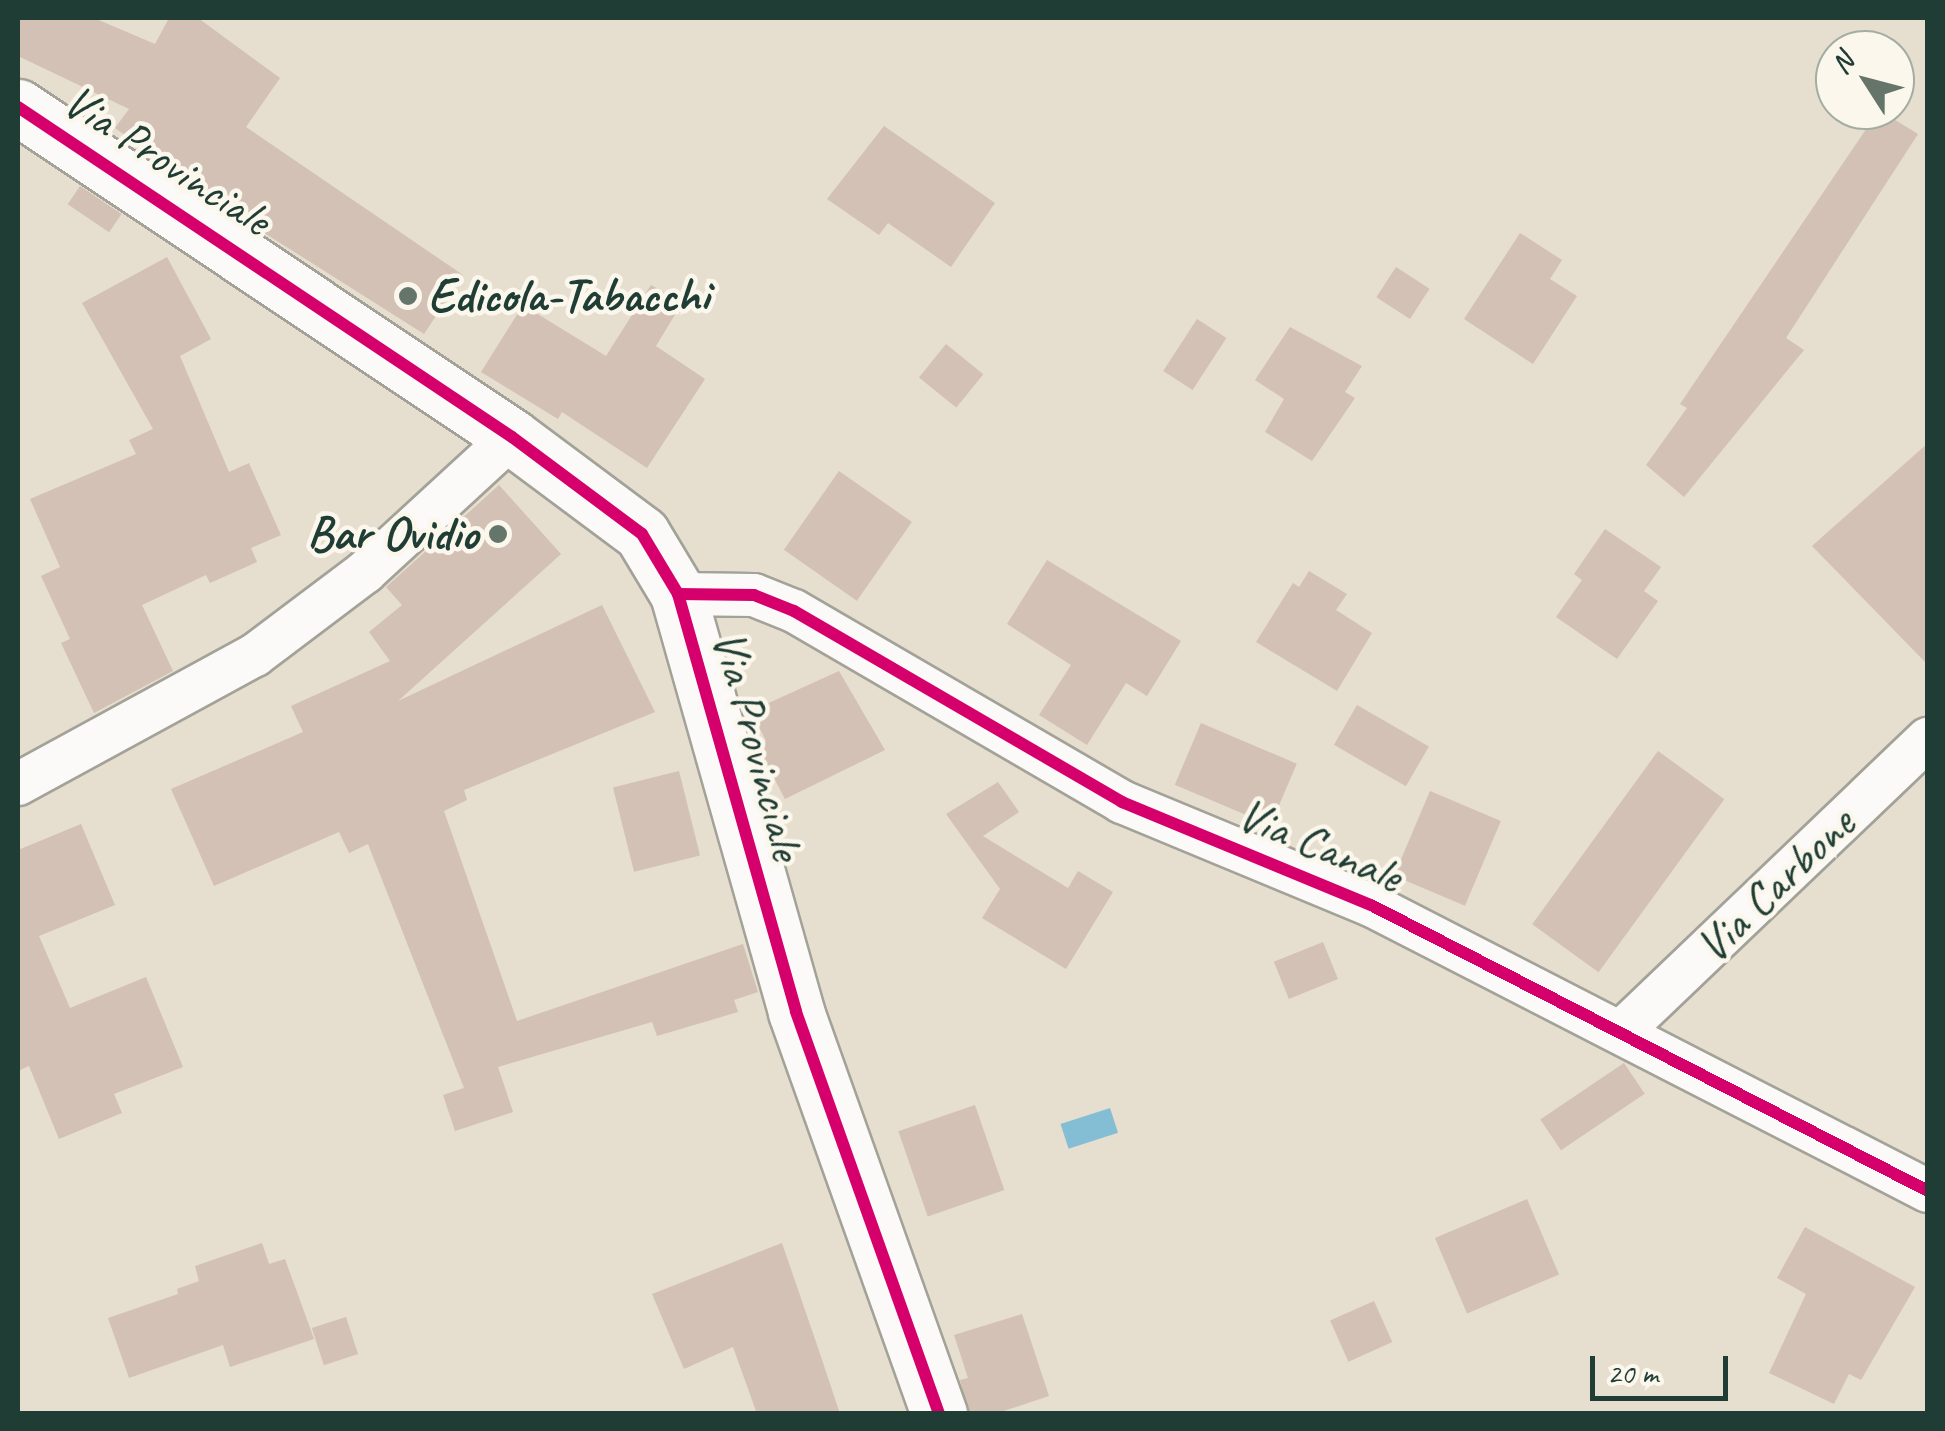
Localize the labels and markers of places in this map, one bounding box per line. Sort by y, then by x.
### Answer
place label: Edicola-Tabacchi [428,267,709,325]
marker: Edicola-Tabacchi [397,285,419,307]
place label: Bar Ovidio [305,505,478,563]
marker: Bar Ovidio [487,523,509,545]

